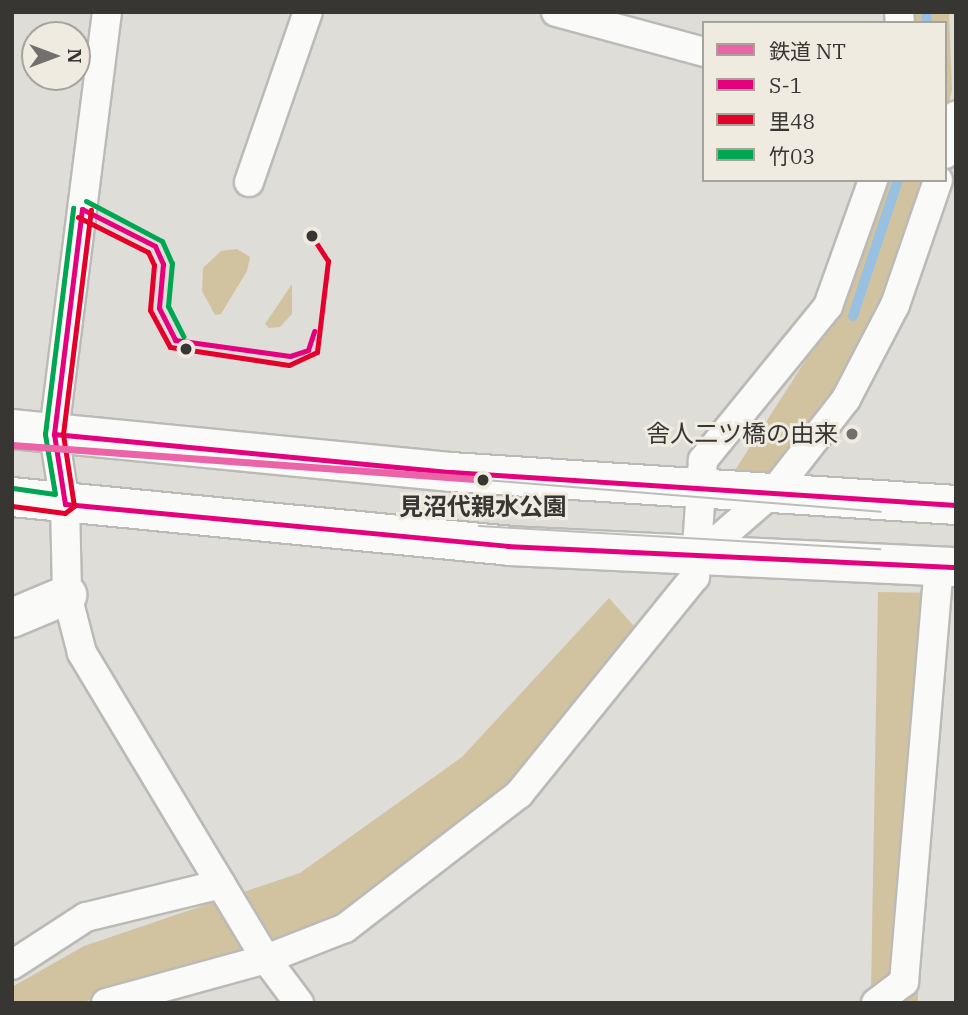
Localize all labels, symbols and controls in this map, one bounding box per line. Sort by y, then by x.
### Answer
north arrow [21,21,91,91]
legend [702,21,947,182]
text: 鉄道 NT [769,37,846,65]
text: N [63,48,87,64]
text: S-1 [769,71,802,99]
text: 里48 [769,107,815,135]
text: 竹03 [769,142,815,170]
unlabelled marker [305,229,319,243]
unlabelled marker [179,342,193,356]
place label: 舎人二ツ橋の由来 [646,420,838,448]
marker: 舎人二ツ橋の由来 [844,426,860,442]
marker: 見沼代親水公園 [473,470,493,490]
place label: 見沼代親水公園 [399,493,567,521]

